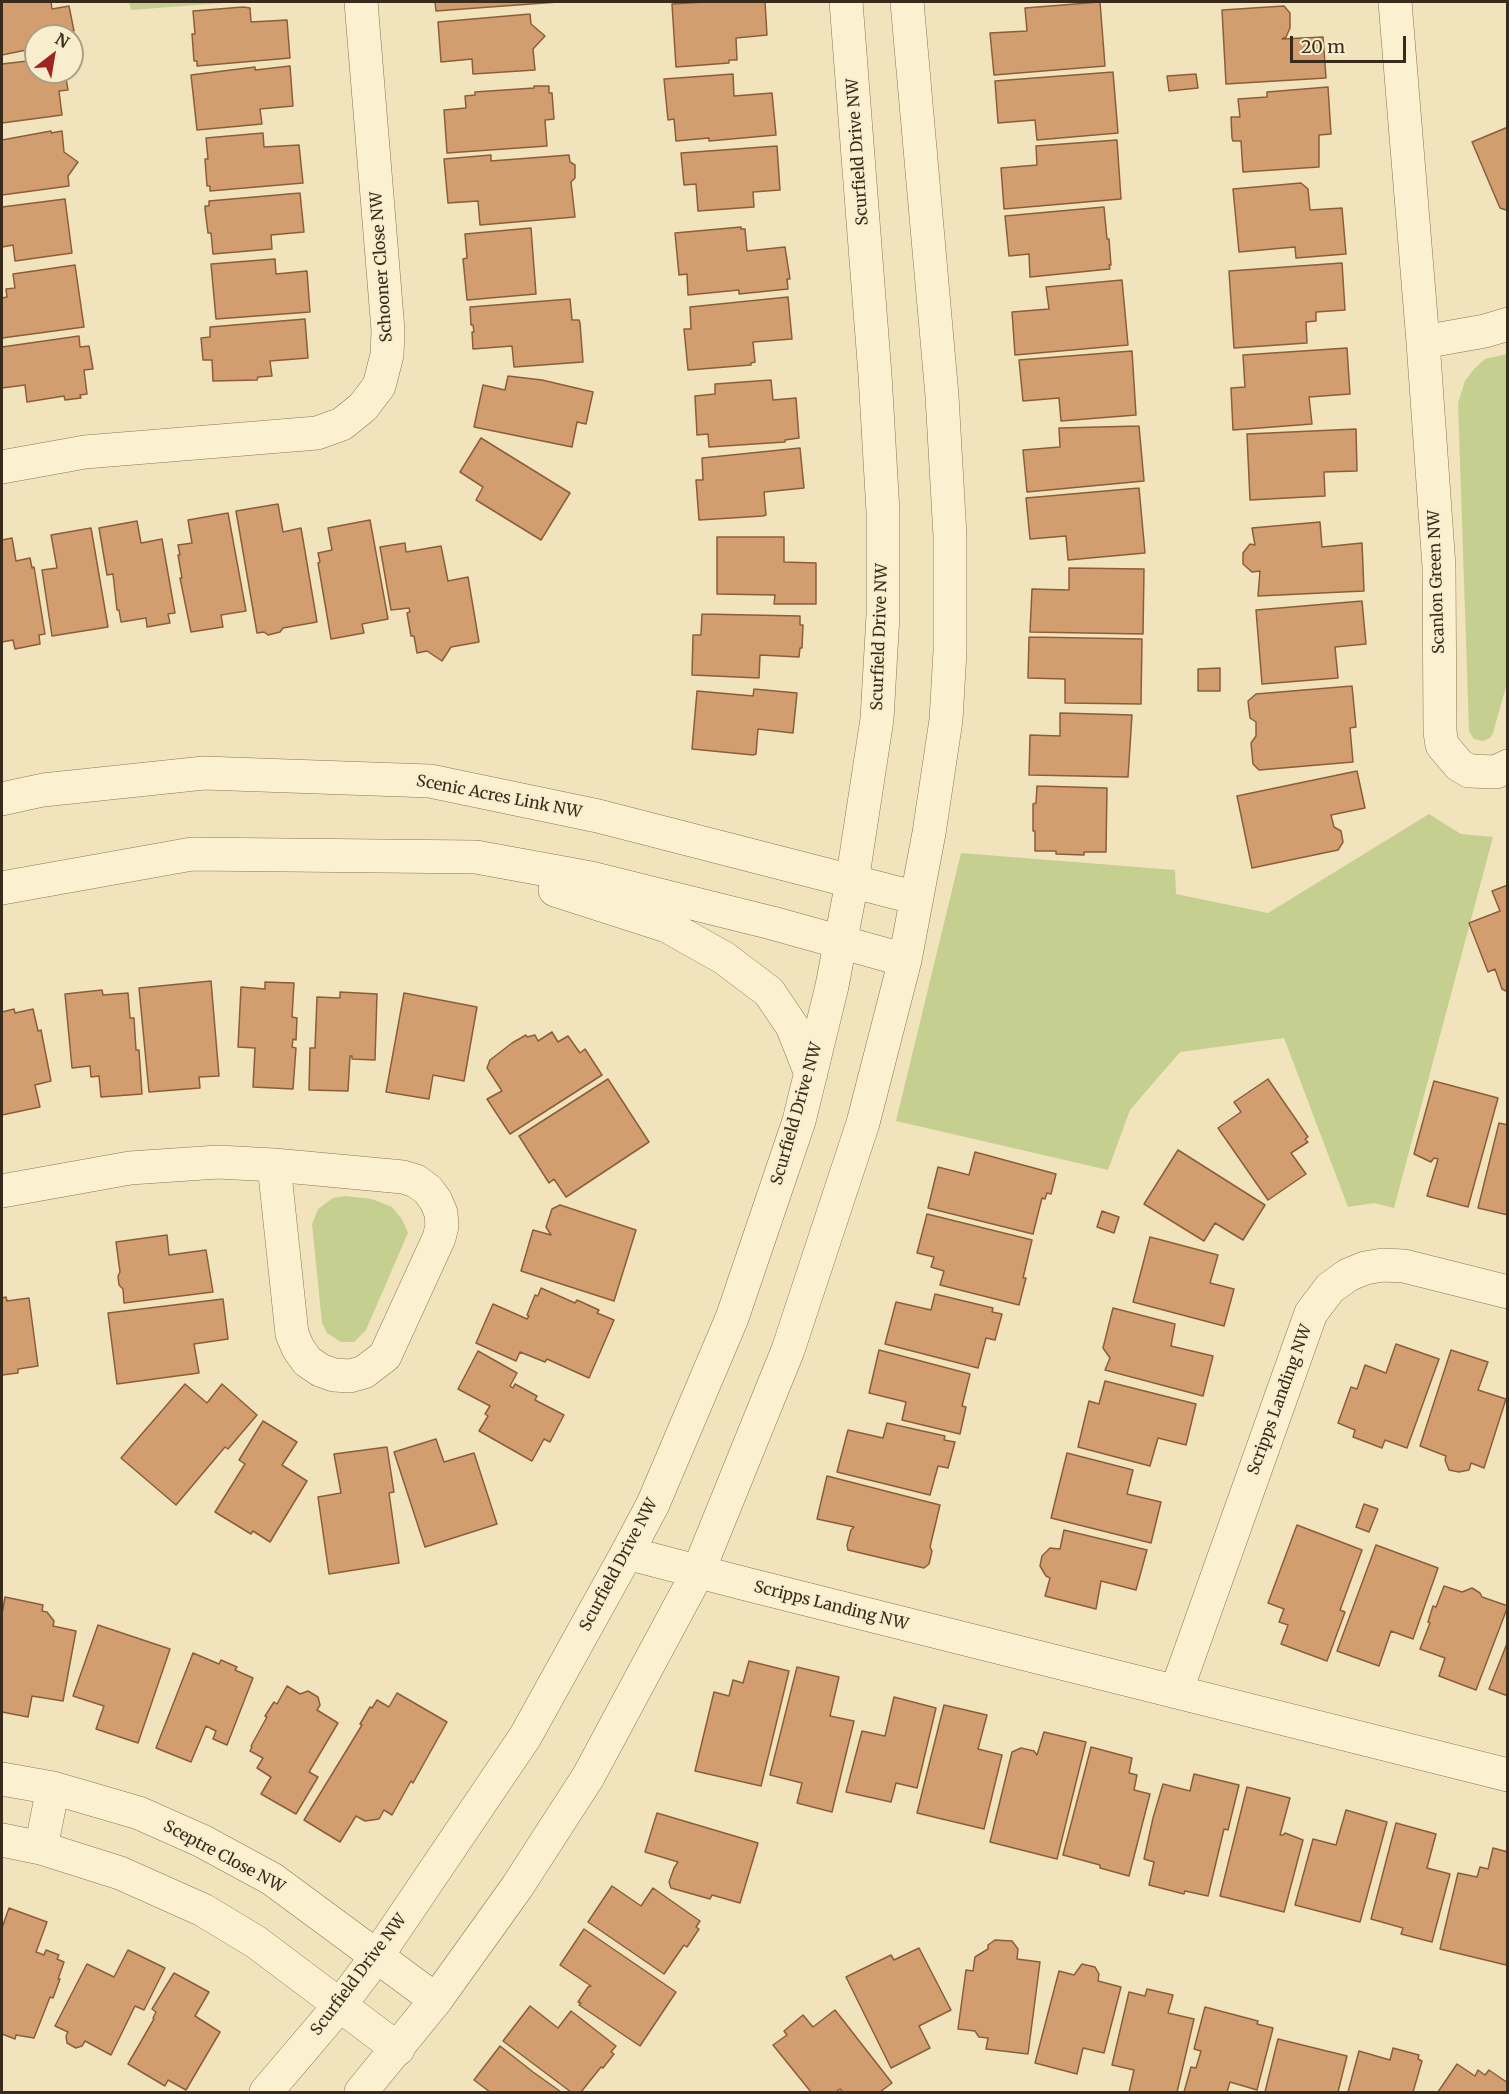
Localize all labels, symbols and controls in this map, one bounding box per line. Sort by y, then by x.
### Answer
north arrow [24,24,84,84]
scale bar [1293,24,1408,62]
text: N [52,28,73,52]
text: 20 m [1301,35,1345,58]
street label: Scurfield Drive NW [843,78,873,226]
street label: Schooner Close NW [367,191,397,343]
street label: Scanlon Green NW [1425,510,1449,654]
street label: Scurfield Drive NW [868,563,892,711]
street label: Scenic Acres Link NW [415,772,583,822]
street label: Scurfield Drive NW [767,1041,827,1187]
street label: Scripps Landing NW [1244,1322,1316,1478]
street label: Scurfield Drive NW [576,1495,662,1635]
street label: Scripps Landing NW [752,1577,910,1635]
street label: Sceptre Close NW [160,1817,288,1897]
street label: Scurfield Drive NW [307,1910,411,2040]

